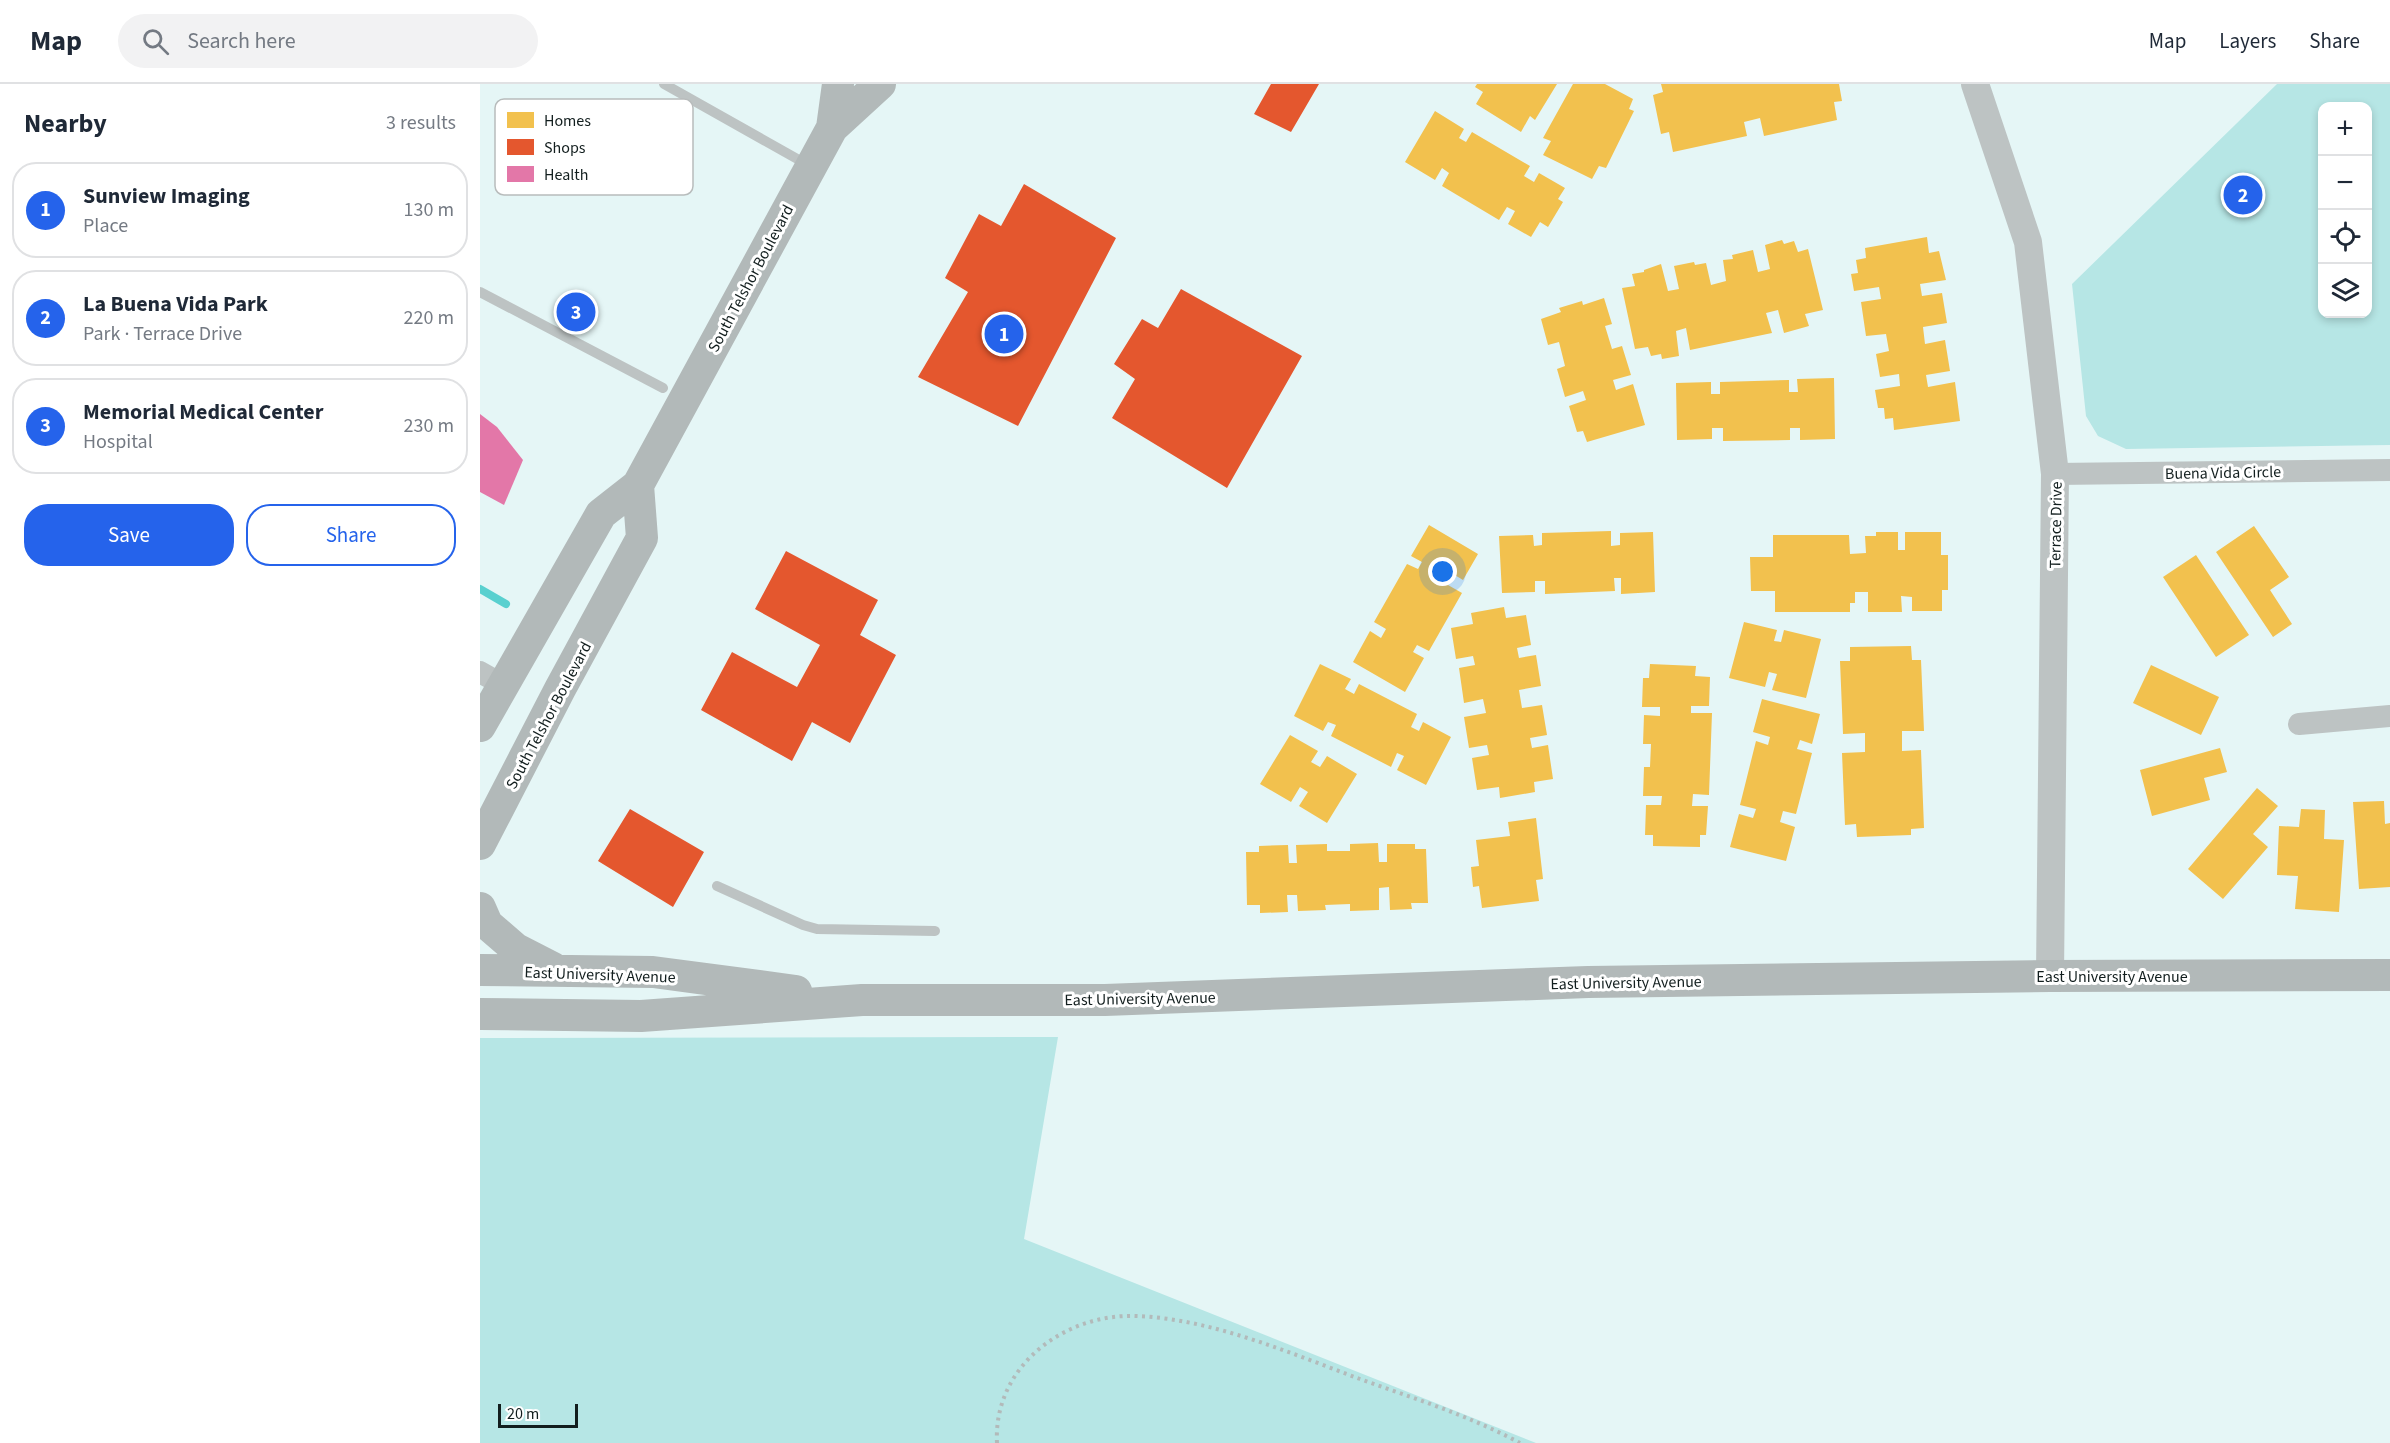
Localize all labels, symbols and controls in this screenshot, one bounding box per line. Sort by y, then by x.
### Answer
search box [118,14,538,68]
text: Map [30,21,82,61]
icon: search [139,25,172,58]
text: Search here [187,25,296,57]
text: Map [2149,26,2186,56]
text: Layers [2219,26,2276,56]
text: Share [2309,26,2360,56]
legend [495,99,693,195]
map controls [2318,102,2372,318]
button: + [2318,102,2372,156]
text: Nearby [24,105,107,142]
text: 3 results [386,109,456,137]
text: Homes [544,110,591,132]
text: Shops [544,137,586,159]
button: − [2318,156,2372,210]
text: Health [544,164,588,186]
pin: 2 [2224,172,2262,218]
text: Sunview Imaging [83,180,250,212]
text: 1 [40,196,51,224]
text: 130 m [404,196,454,224]
street label: South Telshor Boulevard [703,201,799,356]
button: locate [2318,210,2372,264]
text: Place [83,212,128,240]
button: layers [2318,264,2372,318]
text: La Buena Vida Park [83,288,268,320]
pin: 3 [556,290,596,334]
text: 2 [40,304,51,332]
text: 220 m [404,304,454,332]
pin: 1 [984,312,1024,356]
text: Park · Terrace Drive [83,320,242,348]
text: Memorial Medical Center [83,396,324,428]
text: 3 [40,412,51,440]
text: 230 m [404,412,454,440]
text: Hospital [83,428,153,456]
street label: Buena Vida Circle [2165,461,2281,485]
street label: Terrace Drive [2044,481,2068,569]
button: Save [24,504,234,566]
button: Share [246,504,456,566]
your location [1428,557,1457,586]
street label: South Telshor Boulevard [501,638,597,793]
street label: East University Avenue [524,961,676,989]
street label: East University Avenue [2036,966,2188,988]
street label: East University Avenue [1550,971,1702,995]
street label: East University Avenue [1064,987,1216,1011]
scale bar [498,1401,578,1428]
text: 20 m [507,1403,539,1425]

